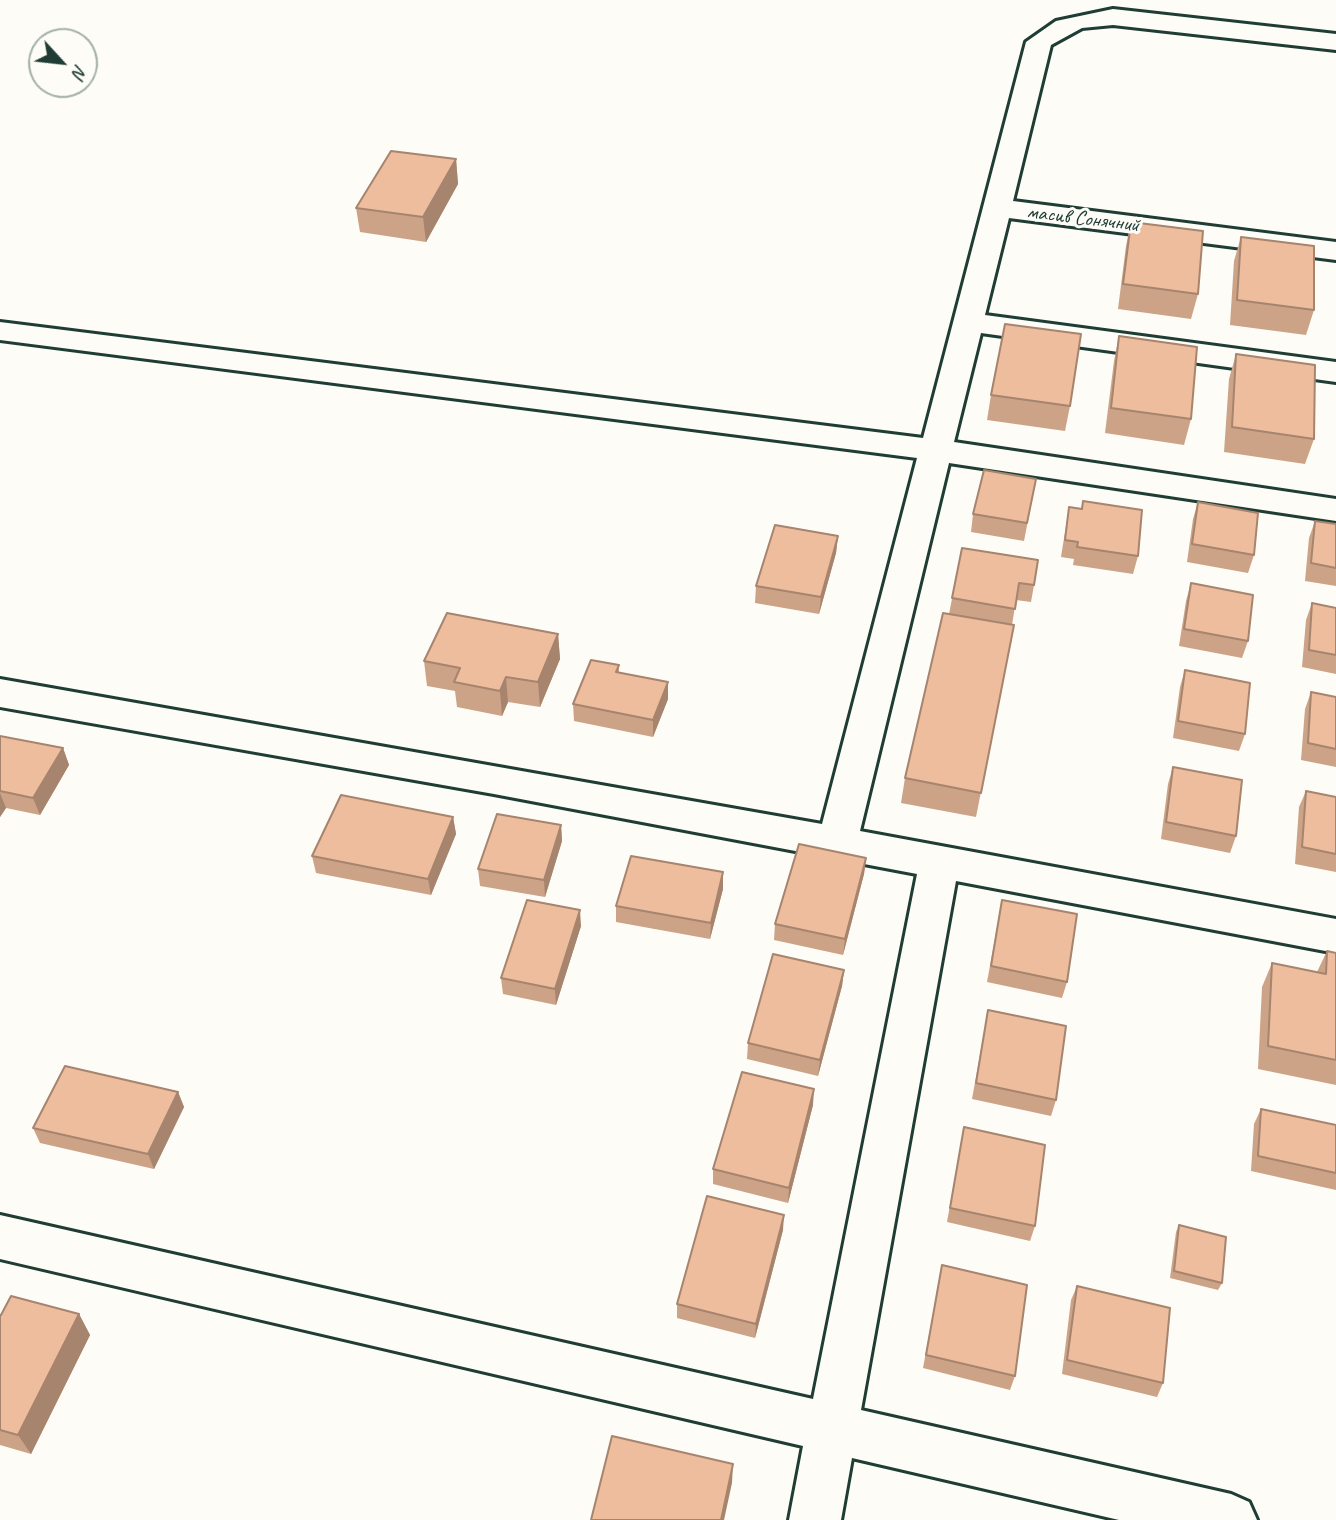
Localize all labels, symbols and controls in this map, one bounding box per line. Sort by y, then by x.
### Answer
north arrow [28,28,98,98]
text: N [67,61,93,82]
street label: масив Сонячний [1025,200,1141,238]

